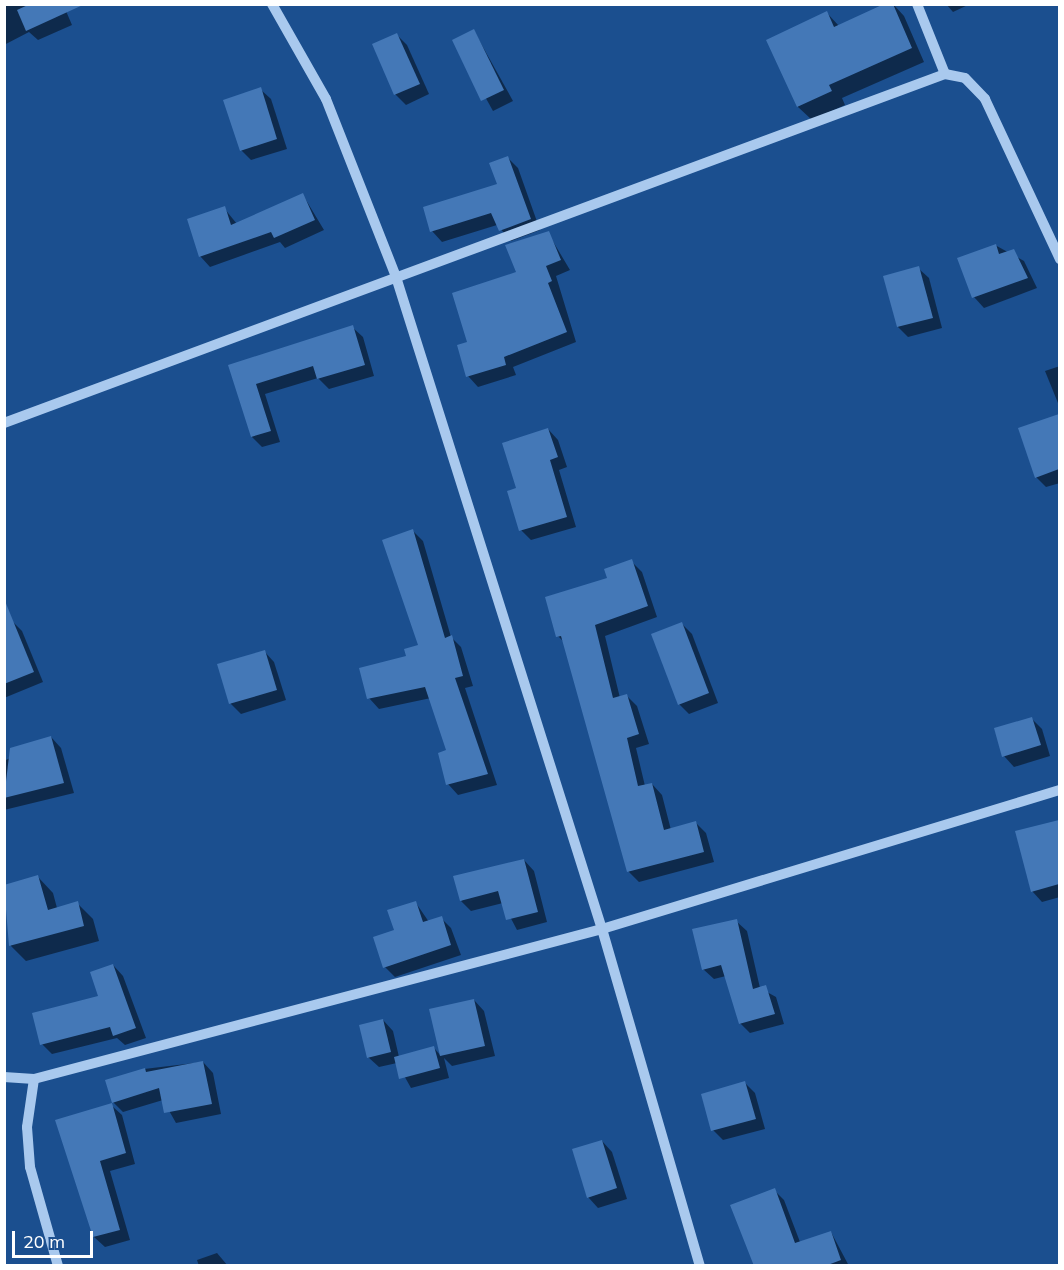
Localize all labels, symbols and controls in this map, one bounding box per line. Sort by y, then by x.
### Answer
scale bar [15,1219,96,1257]
text: 20 m [23,1230,65,1253]

